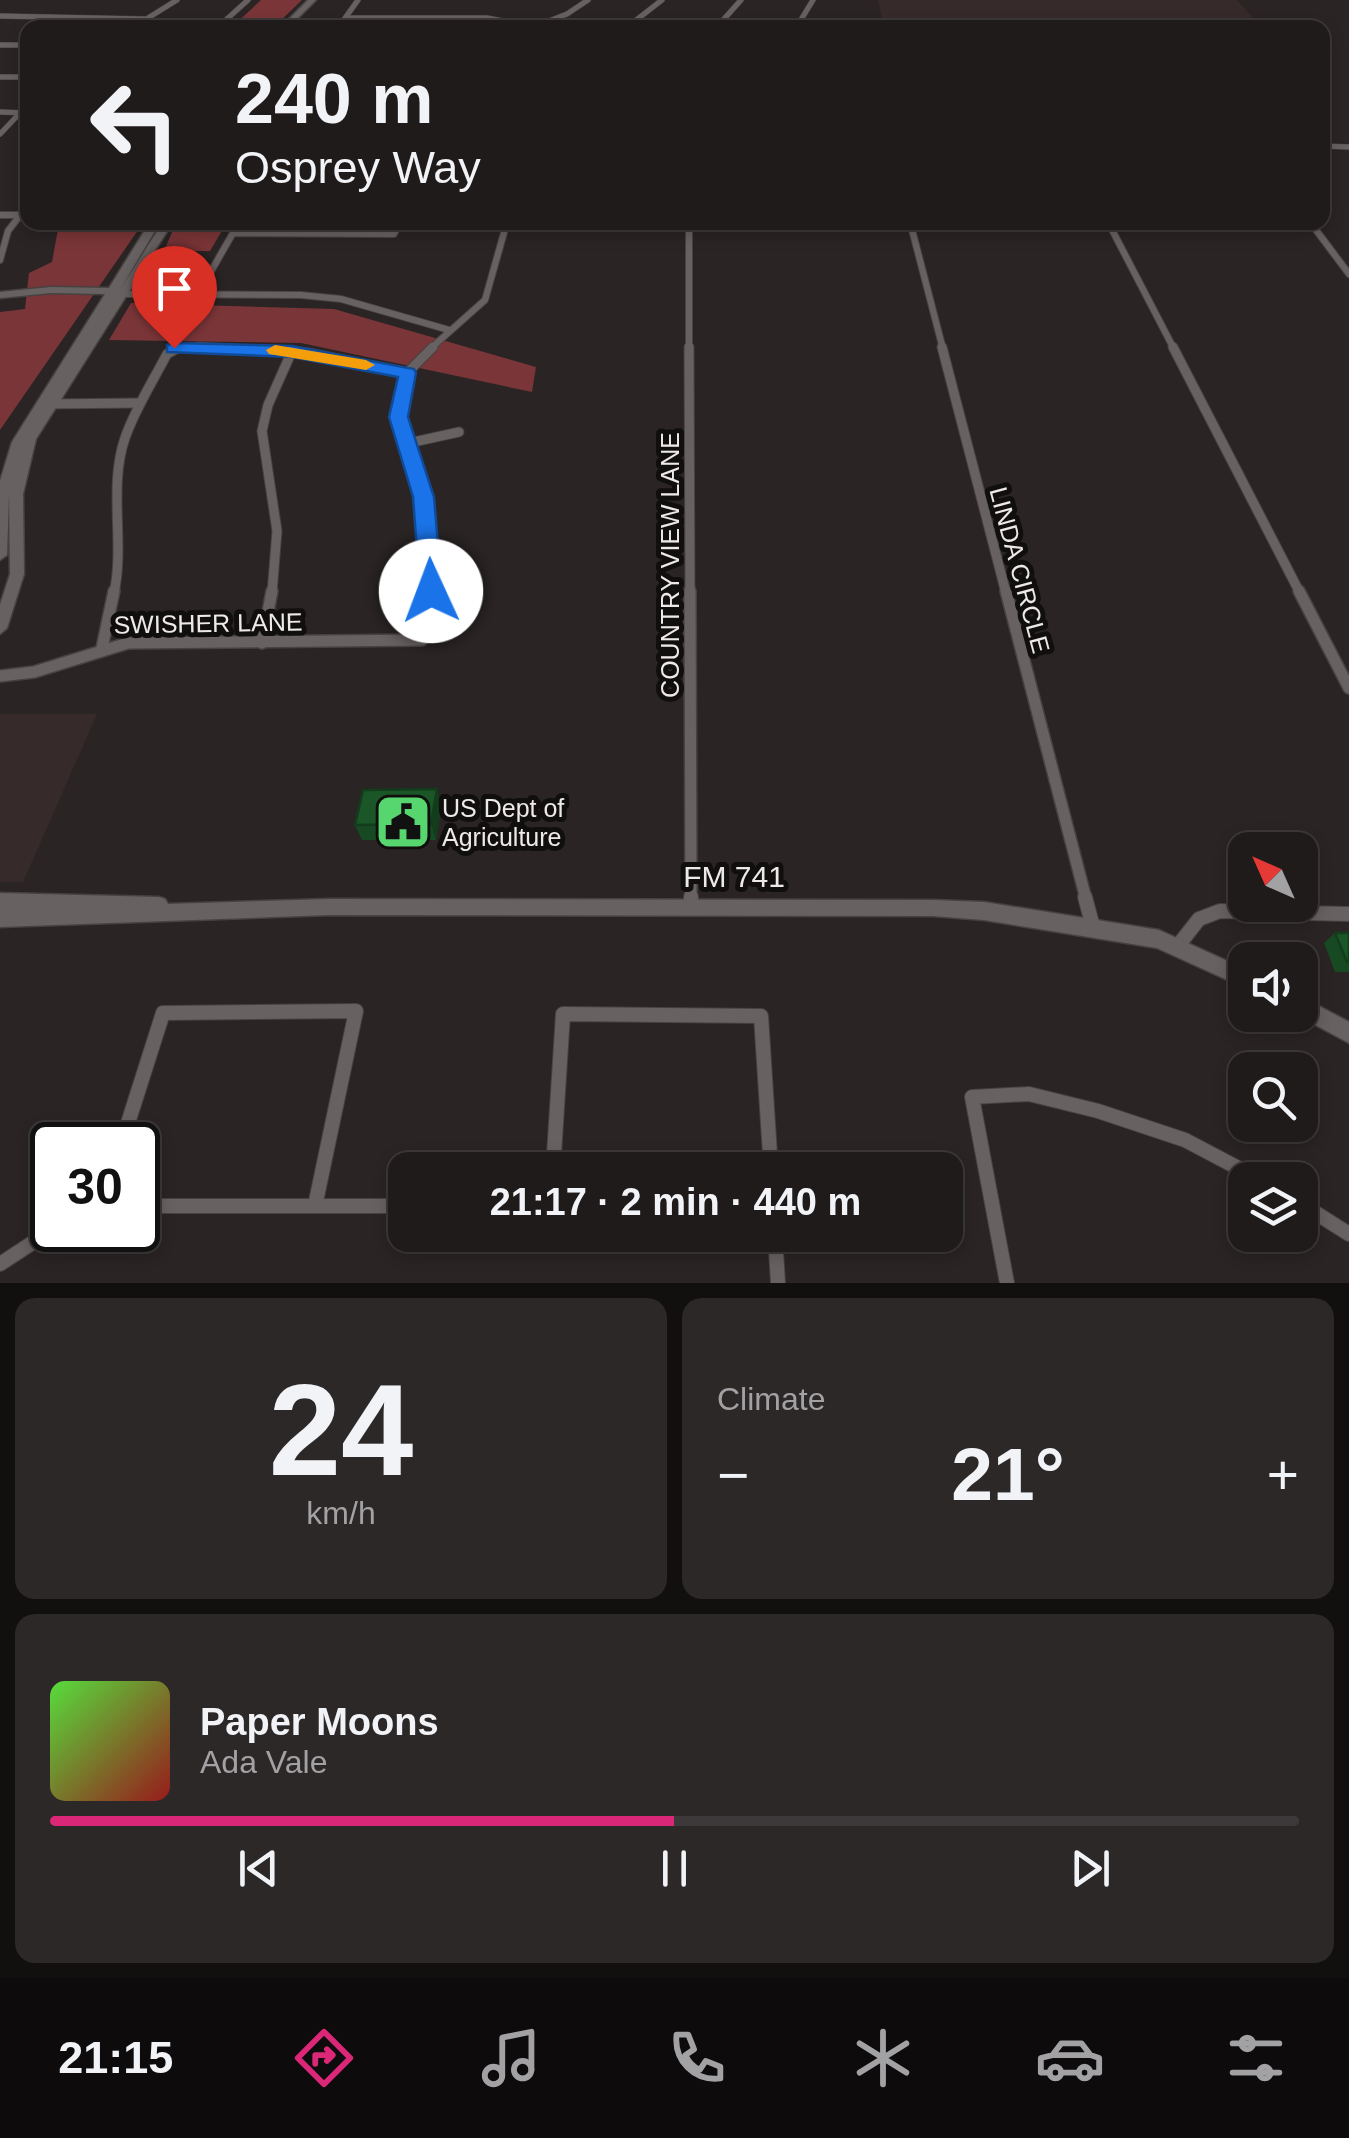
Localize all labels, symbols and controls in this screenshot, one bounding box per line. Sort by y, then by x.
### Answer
icon: left [70,60,200,190]
text: 240 m [235,60,433,138]
text: Osprey Way [235,142,481,193]
pin [132,246,217,349]
icon: arrive [147,261,202,316]
street label: COUNTRY VIEW LANE [656,432,684,698]
street label: LINDA CIRCLE [984,484,1056,656]
position arrow [379,539,483,643]
street label: SWISHER LANE [113,607,303,639]
public building icon: US Dept of Agriculture [373,792,433,852]
place label: US Dept of Agriculture [442,794,564,851]
north arrow [1228,832,1318,922]
map controls [1228,832,1318,1252]
street label: FM 741 [683,860,785,893]
button: sound [1228,942,1318,1032]
button: search [1228,1052,1318,1142]
speed limit sign: 30 [30,1122,160,1252]
button: layers [1228,1162,1318,1252]
text: 21:17 · 2 min · 440 m [490,1181,861,1223]
text: 24 [269,1357,413,1503]
text: Climate [717,1381,825,1417]
text: 21° [951,1432,1065,1516]
text: − [717,1444,749,1506]
text: + [1267,1444,1299,1506]
text: km/h [306,1495,376,1531]
text: Paper Moons [200,1701,439,1743]
text: Ada Vale [200,1744,328,1780]
icon: previous [231,1841,286,1896]
icon: pause [647,1841,702,1896]
icon: next [1063,1841,1118,1896]
icon: directions [289,2023,359,2093]
icon: music [476,2023,546,2093]
icon: phone [662,2023,732,2093]
icon: climate [848,2023,918,2093]
icon: car [1035,2023,1105,2093]
icon: filters [1221,2023,1291,2093]
text: 21:15 [58,2032,173,2083]

